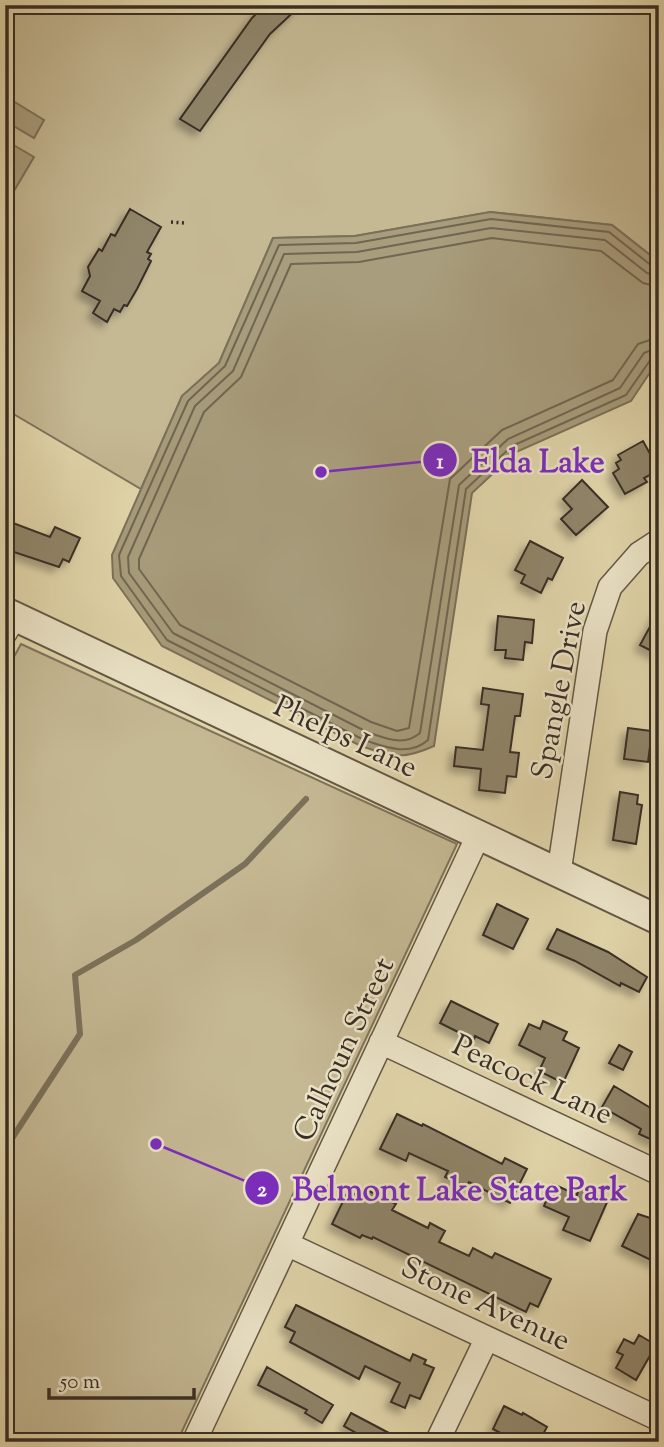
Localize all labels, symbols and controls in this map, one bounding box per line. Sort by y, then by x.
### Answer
callout: Elda Lake [423,434,619,487]
text: Elda Lake [471,441,605,487]
text: 1 [436,448,444,478]
street label: Spangle Drive [522,598,599,783]
street label: Phelps Lane [266,686,424,790]
street label: Calhoun Street [284,951,407,1149]
street label: Peacock Lane [445,1025,619,1137]
callout: Belmont Lake State Park [244,1162,642,1215]
text: Belmont Lake State Park [293,1169,628,1215]
text: 2 [257,1176,267,1206]
street label: Stone Avenue [393,1247,577,1363]
scale bar [49,1356,194,1400]
text: 50 m [59,1368,100,1398]

